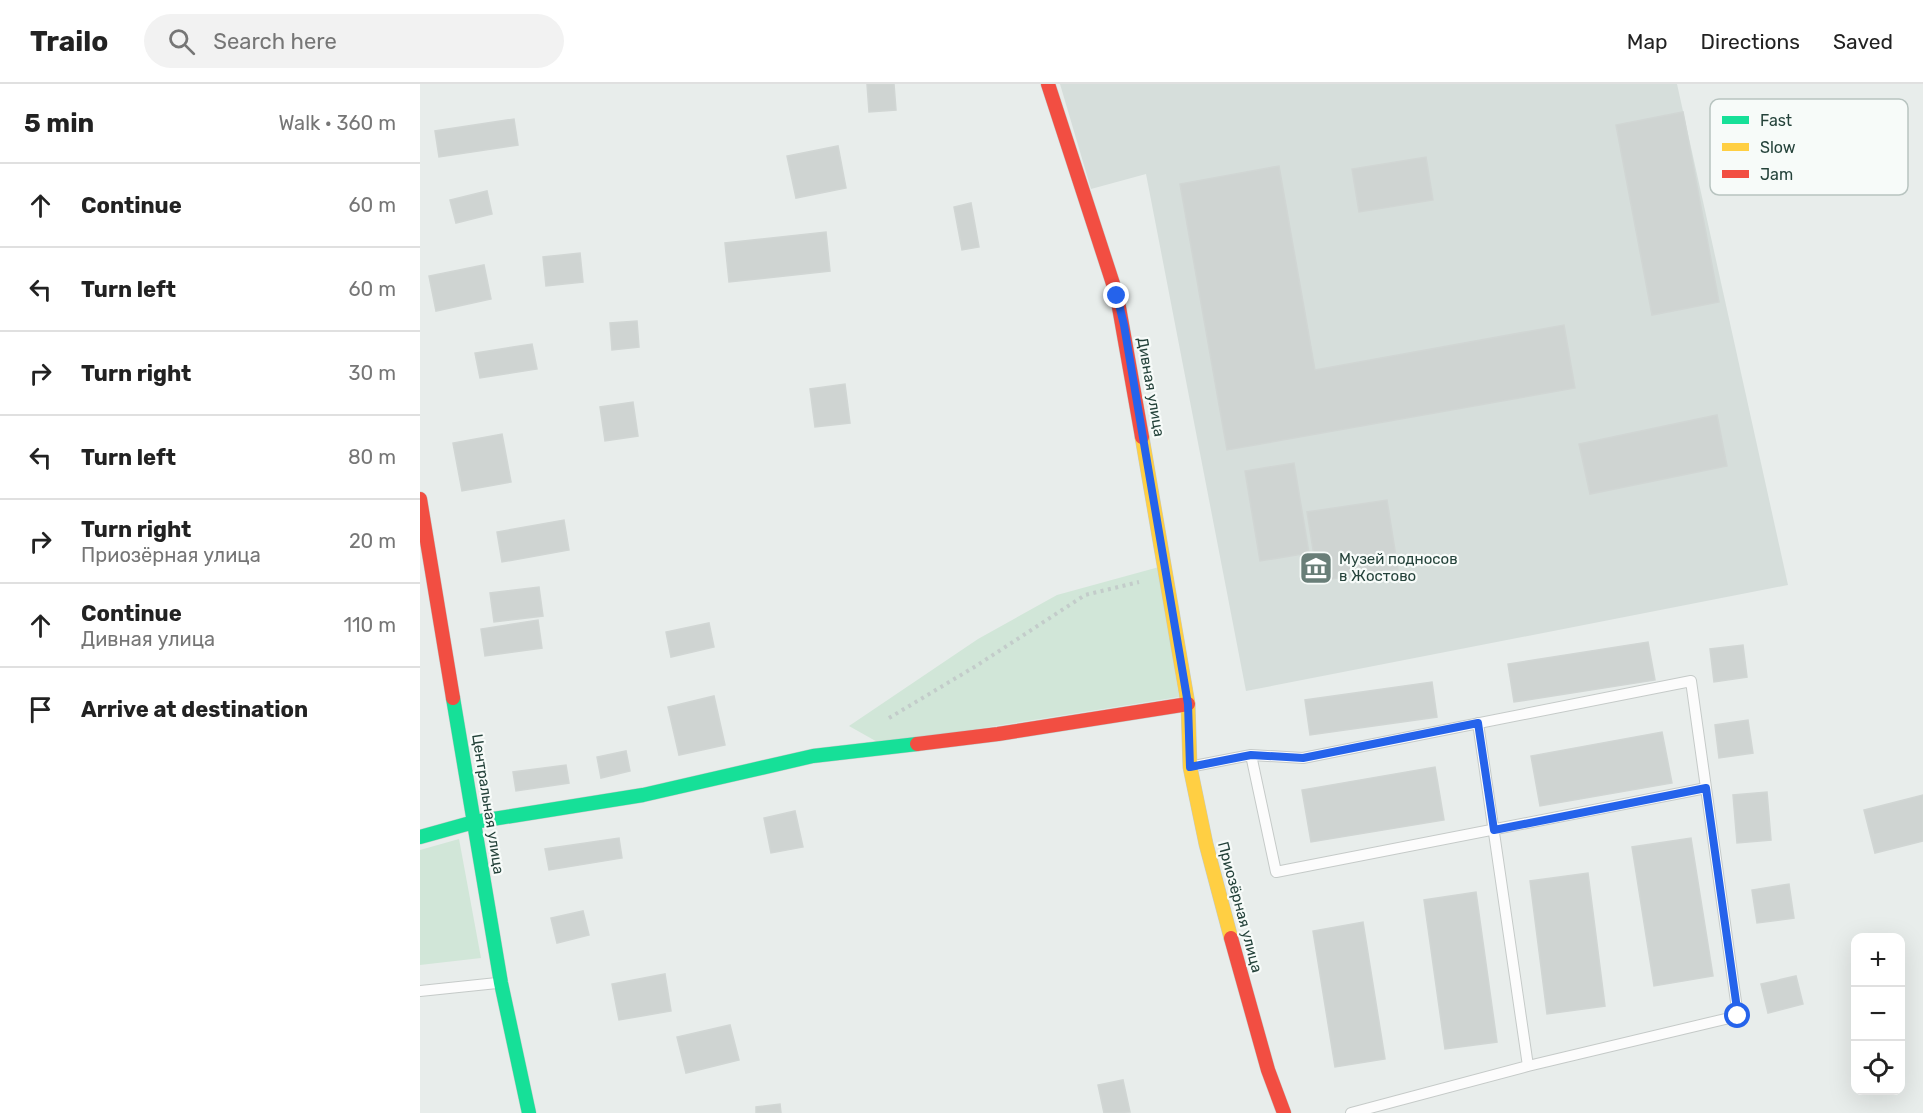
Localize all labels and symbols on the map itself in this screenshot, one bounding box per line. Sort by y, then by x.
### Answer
legend [1710,99,1908,195]
text: Fast [1760,111,1792,130]
text: Slow [1760,138,1796,157]
text: Jam [1760,165,1793,184]
route end [1103,282,1129,308]
street label: Дивная улица [1133,336,1169,438]
museum icon: Музей подносов в Жостово [1298,550,1334,586]
place label: Музей подносов в Жостово [1339,550,1458,585]
street label: Центральная улица [468,732,508,876]
street label: Приозёрная улица [1214,840,1266,974]
route start [1724,1002,1750,1028]

